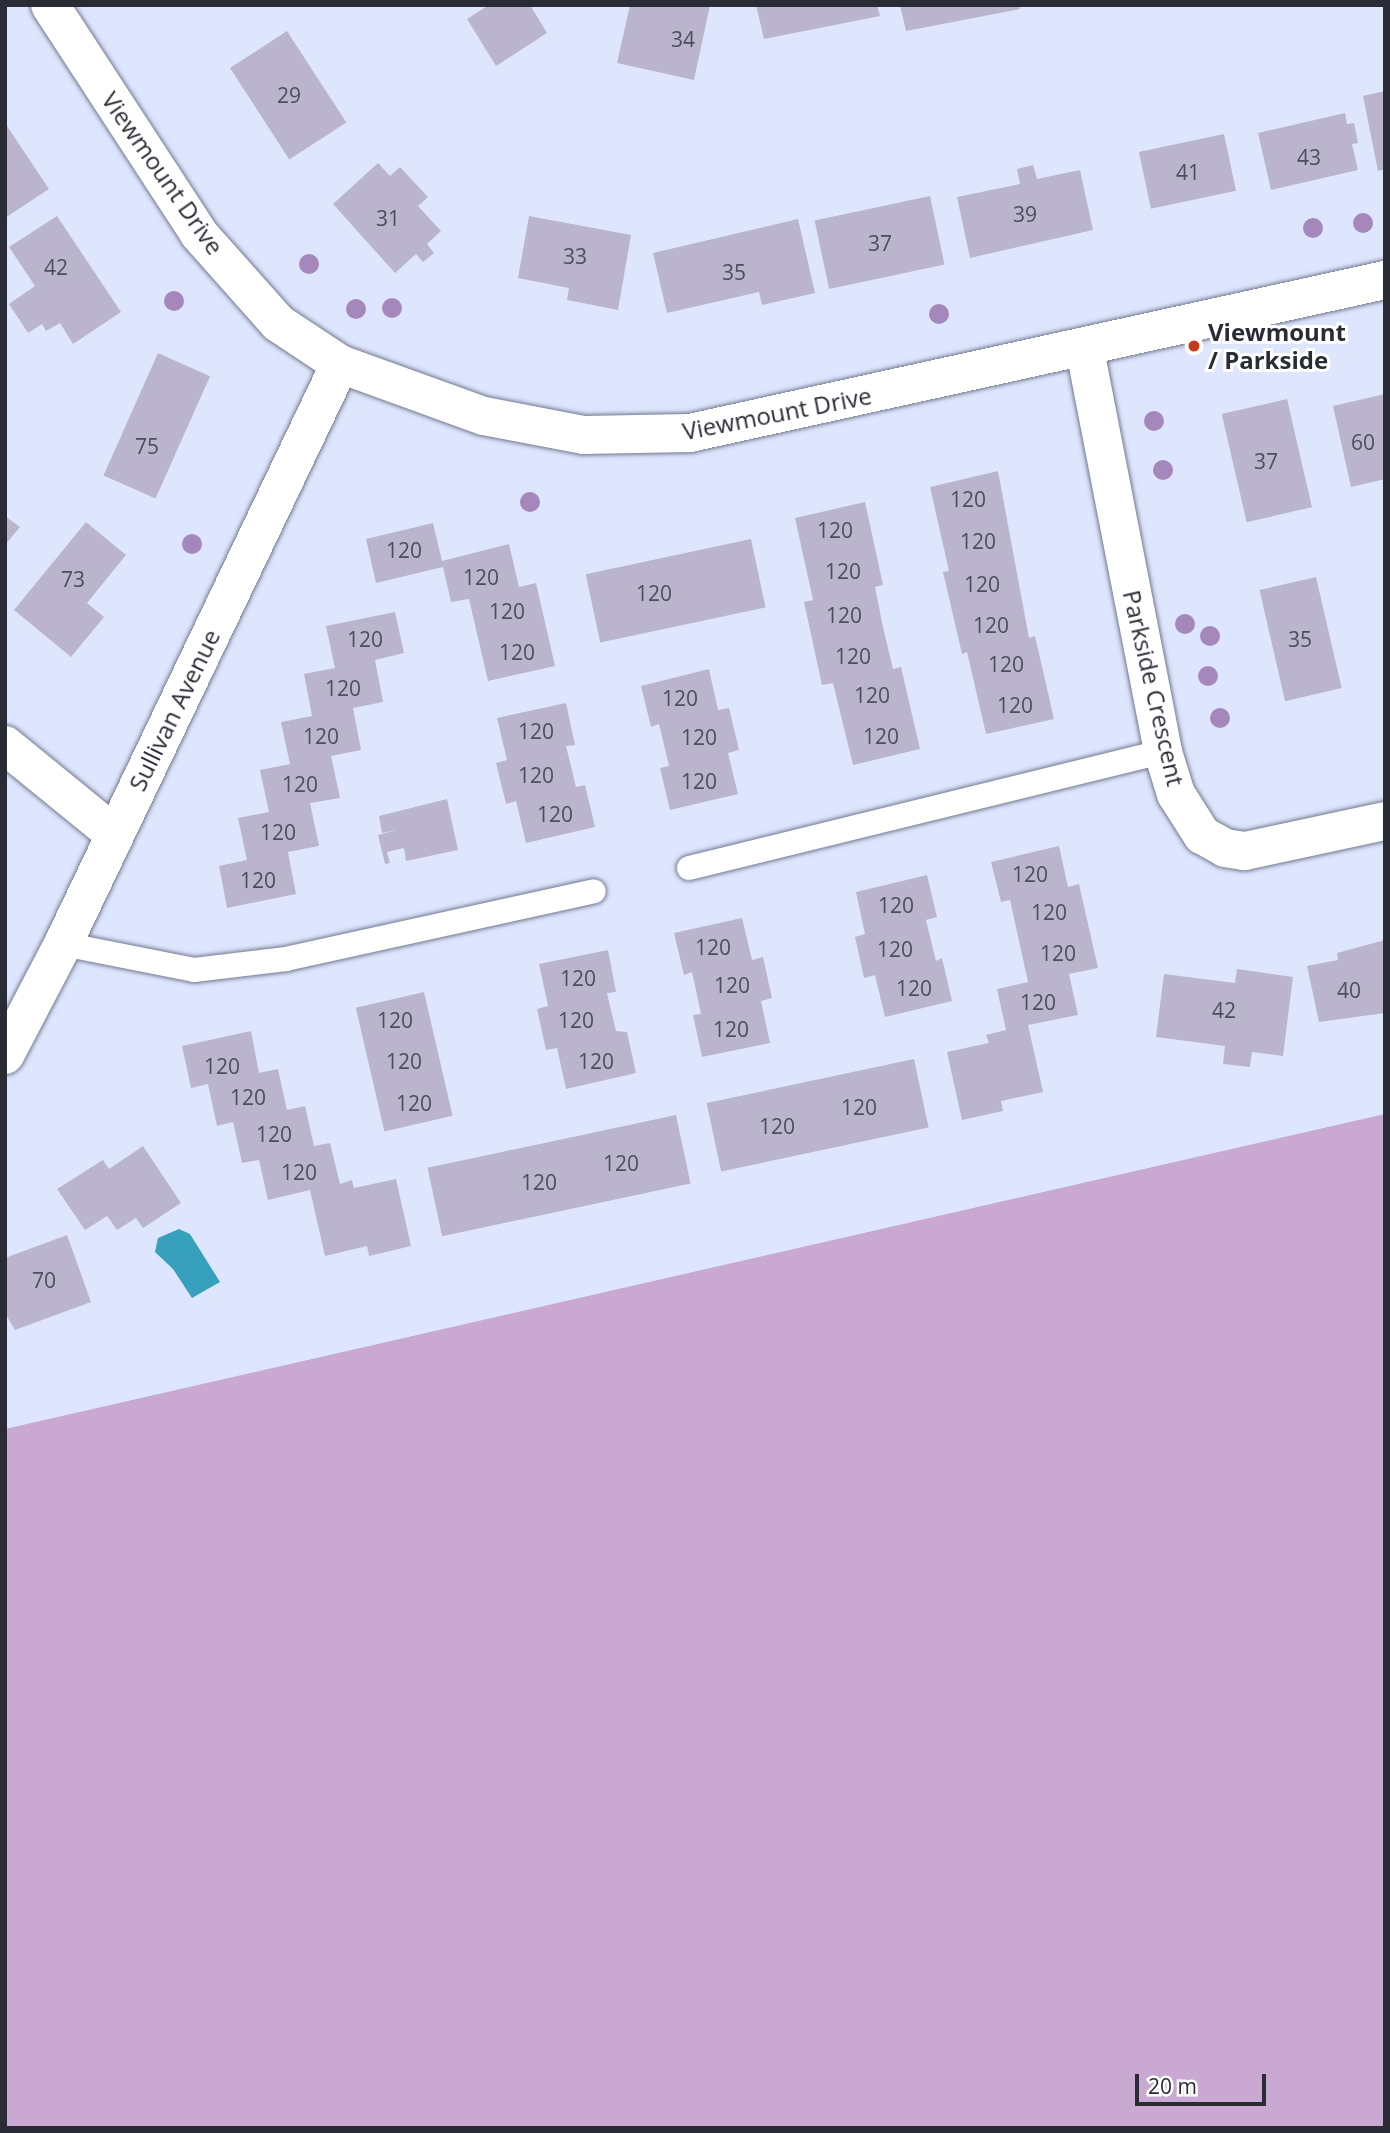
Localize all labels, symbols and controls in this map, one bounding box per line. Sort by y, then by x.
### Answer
house number: 34 [671,26,695,52]
house number: 29 [277,82,301,108]
street label: Viewmount Drive [96,86,230,260]
house number: 43 [1297,144,1321,170]
house number: 41 [1176,159,1200,185]
house number: 39 [1013,201,1037,227]
house number: 31 [376,205,400,231]
house number: 37 [868,230,892,256]
house number: 33 [563,243,587,269]
house number: 42 [44,254,68,280]
house number: 35 [722,259,746,285]
place label: Viewmount / Parkside [1208,318,1346,374]
marker: Viewmount / Parkside [1186,338,1202,354]
street label: Viewmount Drive [680,381,874,445]
house number: 60 [1351,429,1375,455]
house number: 75 [135,433,159,459]
house number: 37 [1254,448,1278,474]
house number: 120 [950,486,986,512]
house number: 120 [817,517,853,543]
house number: 120 [960,528,996,554]
house number: 120 [386,537,422,563]
house number: 120 [825,558,861,584]
house number: 120 [463,564,499,590]
house number: 73 [61,566,85,592]
house number: 120 [964,571,1000,597]
house number: 120 [636,580,672,606]
street label: Parkside Crescent [1117,587,1191,789]
house number: 120 [489,598,525,624]
house number: 120 [826,602,862,628]
house number: 120 [973,612,1009,638]
street label: Sullivan Avenue [123,625,225,795]
house number: 120 [347,626,383,652]
house number: 35 [1288,626,1312,652]
house number: 120 [499,639,535,665]
house number: 120 [835,643,871,669]
house number: 120 [988,651,1024,677]
house number: 120 [325,675,361,701]
house number: 120 [854,682,890,708]
house number: 120 [662,685,698,711]
house number: 120 [997,692,1033,718]
house number: 120 [518,718,554,744]
house number: 120 [303,723,339,749]
house number: 120 [863,723,899,749]
house number: 120 [681,724,717,750]
house number: 120 [518,762,554,788]
house number: 120 [681,768,717,794]
house number: 120 [282,771,318,797]
house number: 120 [537,801,573,827]
house number: 120 [260,819,296,845]
house number: 120 [1012,861,1048,887]
house number: 120 [240,867,276,893]
house number: 120 [878,892,914,918]
house number: 120 [1031,899,1067,925]
house number: 120 [695,934,731,960]
house number: 120 [877,936,913,962]
house number: 120 [1040,940,1076,966]
house number: 120 [560,965,596,991]
house number: 120 [714,972,750,998]
house number: 120 [896,975,932,1001]
house number: 40 [1337,977,1361,1003]
house number: 120 [1020,989,1056,1015]
house number: 42 [1212,997,1236,1023]
house number: 120 [377,1007,413,1033]
house number: 120 [558,1007,594,1033]
house number: 120 [713,1016,749,1042]
house number: 120 [386,1048,422,1074]
house number: 120 [578,1048,614,1074]
house number: 120 [204,1053,240,1079]
house number: 120 [230,1084,266,1110]
house number: 120 [396,1090,432,1116]
house number: 120 [841,1094,877,1120]
house number: 120 [759,1113,795,1139]
house number: 120 [256,1121,292,1147]
house number: 120 [603,1150,639,1176]
house number: 120 [281,1159,317,1185]
house number: 120 [521,1169,557,1195]
house number: 70 [32,1267,56,1293]
scale bar [1138,2060,1269,2104]
text: 20 m [1148,2072,1197,2100]

